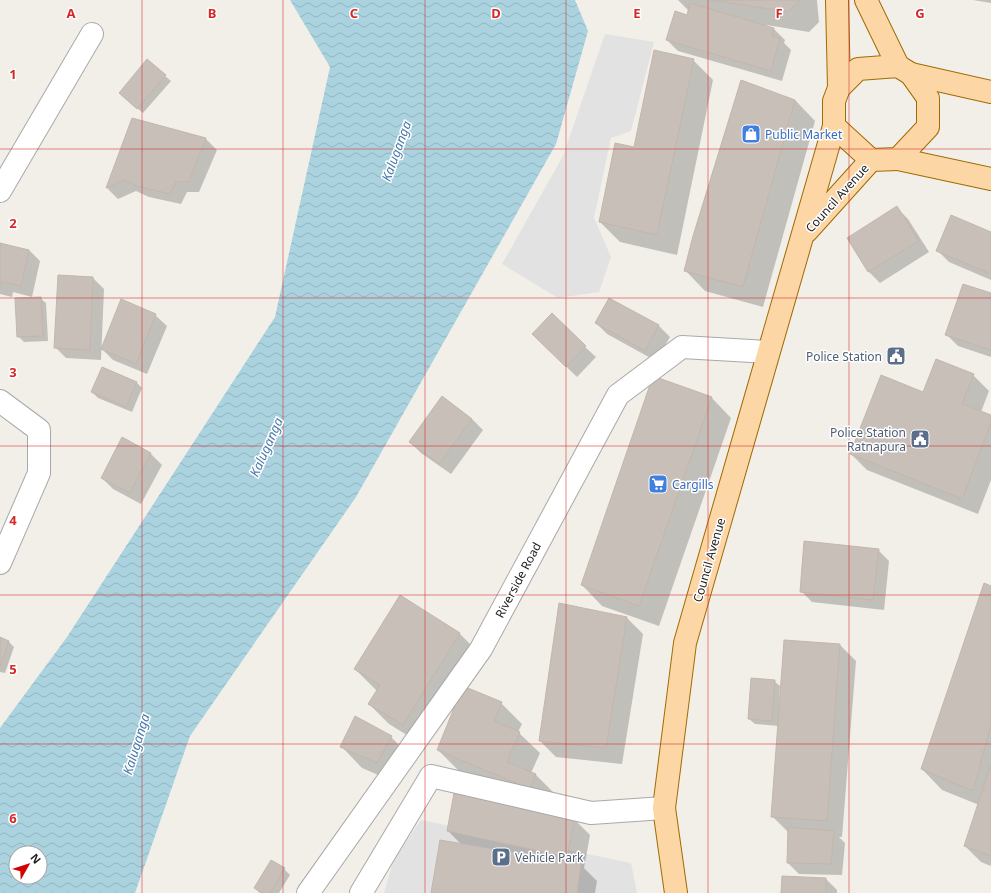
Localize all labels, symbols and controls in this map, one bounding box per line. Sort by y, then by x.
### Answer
text: A [67,4,76,22]
text: B [208,4,216,22]
text: C [350,4,358,22]
text: D [491,4,501,22]
text: E [633,4,641,22]
text: F [775,4,783,22]
text: G [915,4,925,22]
text: 1 [9,65,17,83]
water label: Kaluganga [377,118,415,184]
shop icon: Public Market [740,123,762,145]
place label: Public Market [765,126,843,143]
street label: Council Avenue [802,160,873,236]
text: 2 [9,214,17,232]
public building icon: Police Station [885,345,907,367]
place label: Police Station [806,348,882,365]
text: 3 [9,363,17,381]
water label: Kaluganga [245,414,287,479]
place label: Police Station Ratnapura [830,424,906,455]
public building icon: Police Station Ratnapura [909,428,931,450]
supermarket icon: Cargills [647,473,669,495]
place label: Cargills [672,476,714,493]
text: 4 [9,511,17,529]
street label: Council Avenue [689,516,729,604]
street label: Riverside Road [491,539,545,621]
text: 5 [9,660,17,678]
water label: Kaluganga [118,711,154,777]
text: 6 [9,809,17,827]
north arrow [8,845,48,885]
parking icon: Vehicle Park [490,846,512,868]
place label: Vehicle Park [515,849,584,866]
text: N [28,850,45,867]

